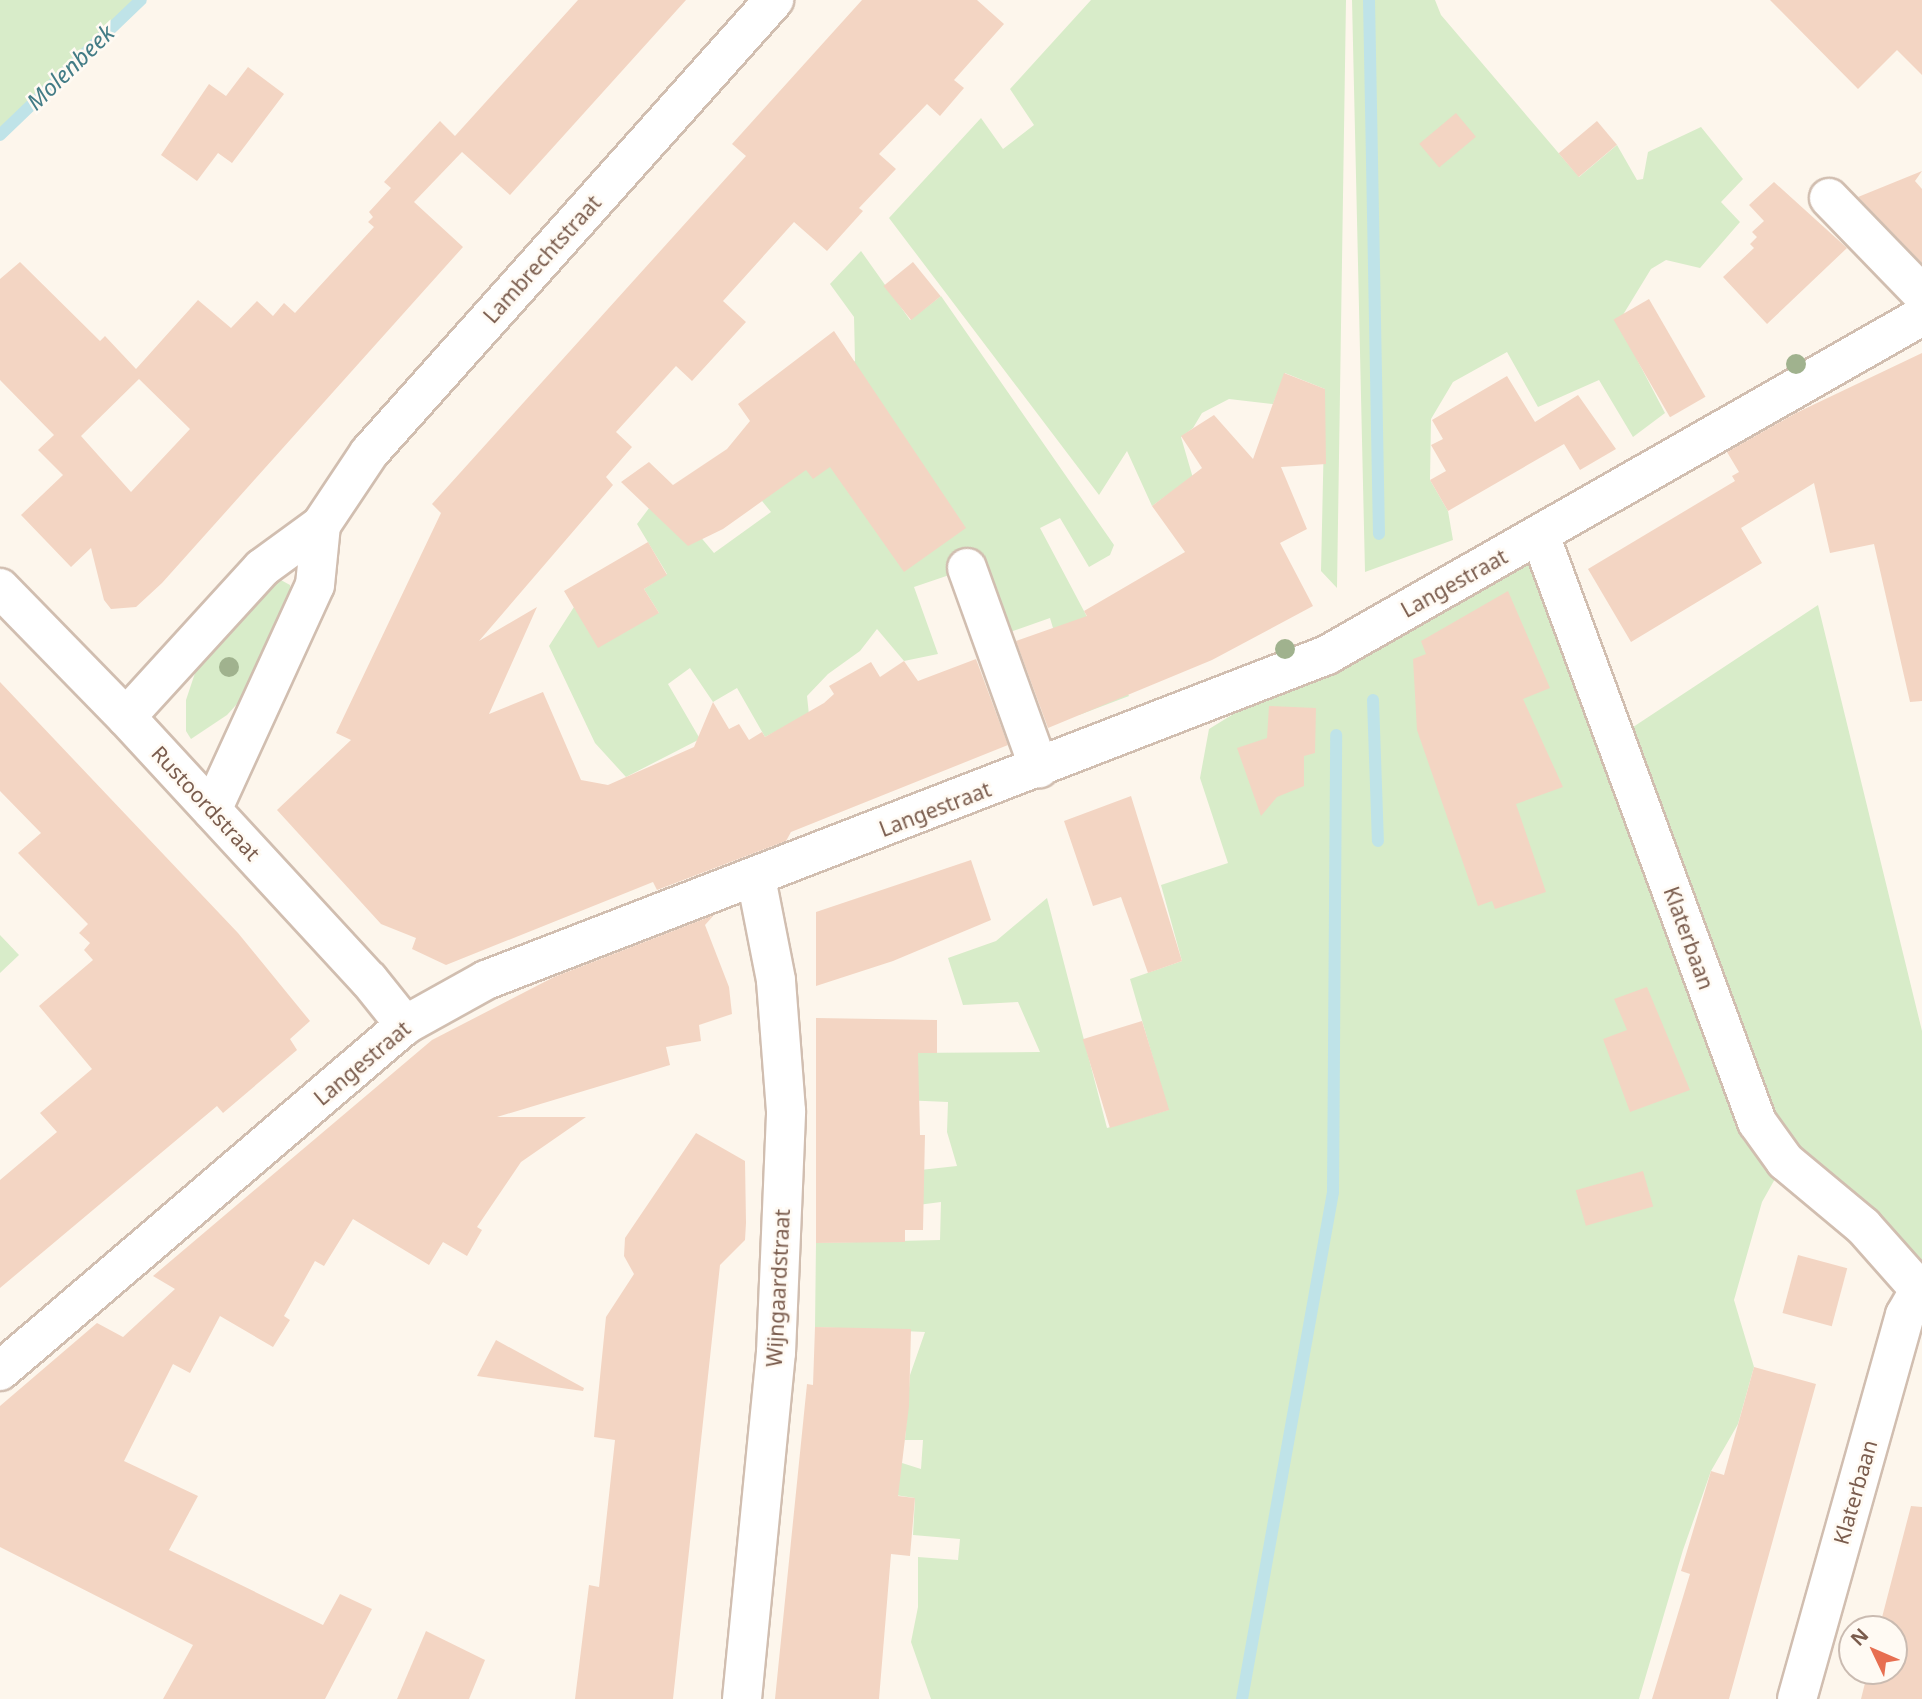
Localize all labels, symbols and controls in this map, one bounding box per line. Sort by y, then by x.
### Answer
water label: Molenbeek [21,19,119,115]
street label: Lambrechtstraat [478,190,606,328]
street label: Langestraat [1396,543,1512,623]
street label: Rustoordstraat [147,741,265,865]
street label: Langestraat [876,776,994,842]
street label: Klaterbaan [1659,883,1719,993]
street label: Langestraat [309,1016,415,1110]
street label: Wijngaardstraat [761,1208,795,1368]
street label: Klaterbaan [1828,1437,1882,1547]
north arrow [1838,1615,1908,1685]
text: N [1845,1622,1874,1651]

